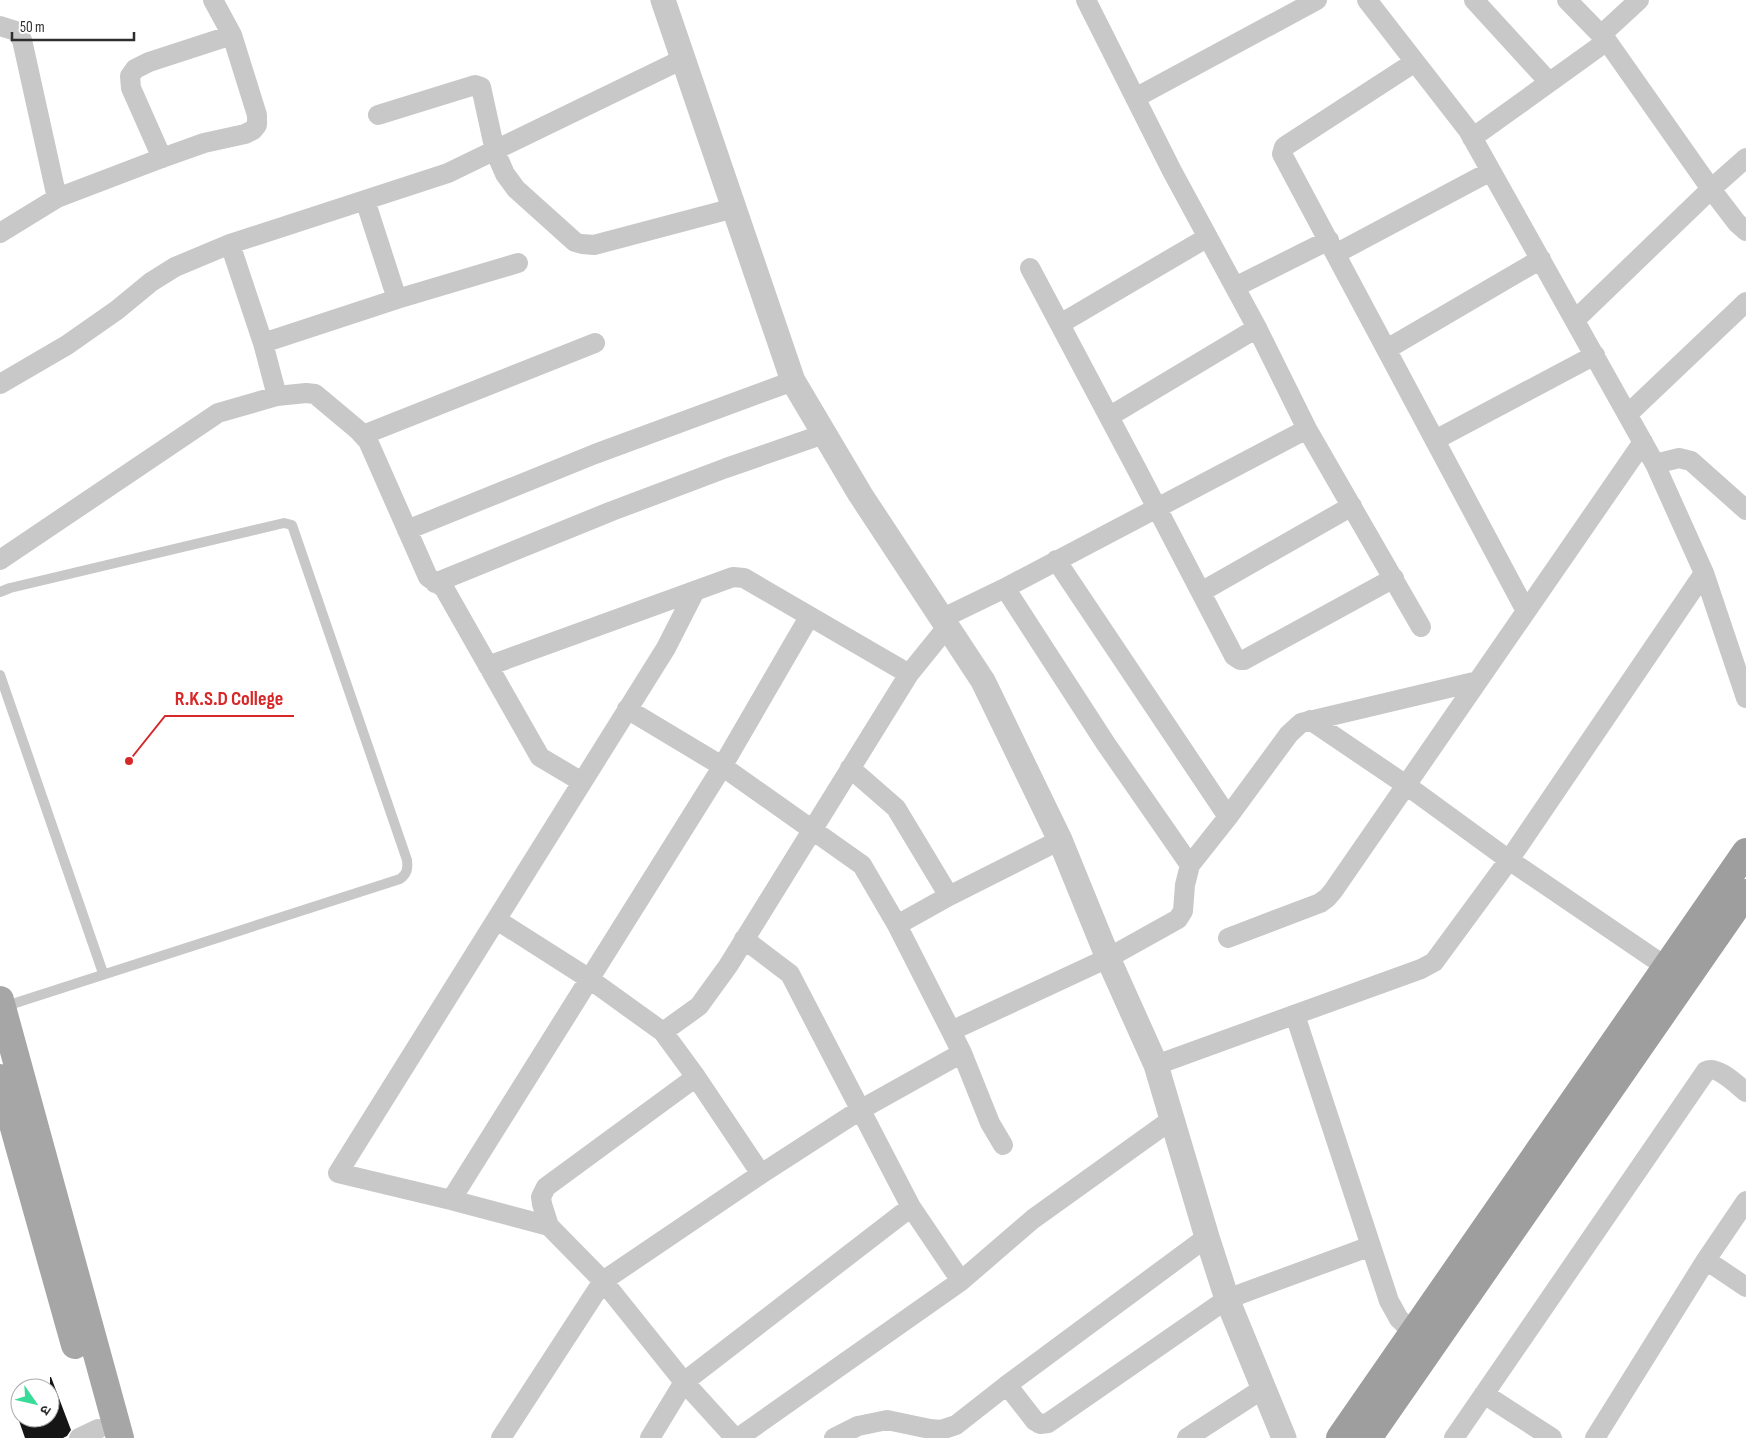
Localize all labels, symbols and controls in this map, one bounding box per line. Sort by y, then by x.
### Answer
scale bar [12,10,135,42]
text: 50 m [20,18,45,37]
callout: R.K.S.D College [165,681,294,716]
text: R.K.S.D College [175,687,283,711]
north arrow [10,1378,60,1428]
text: उ [36,1402,55,1419]

